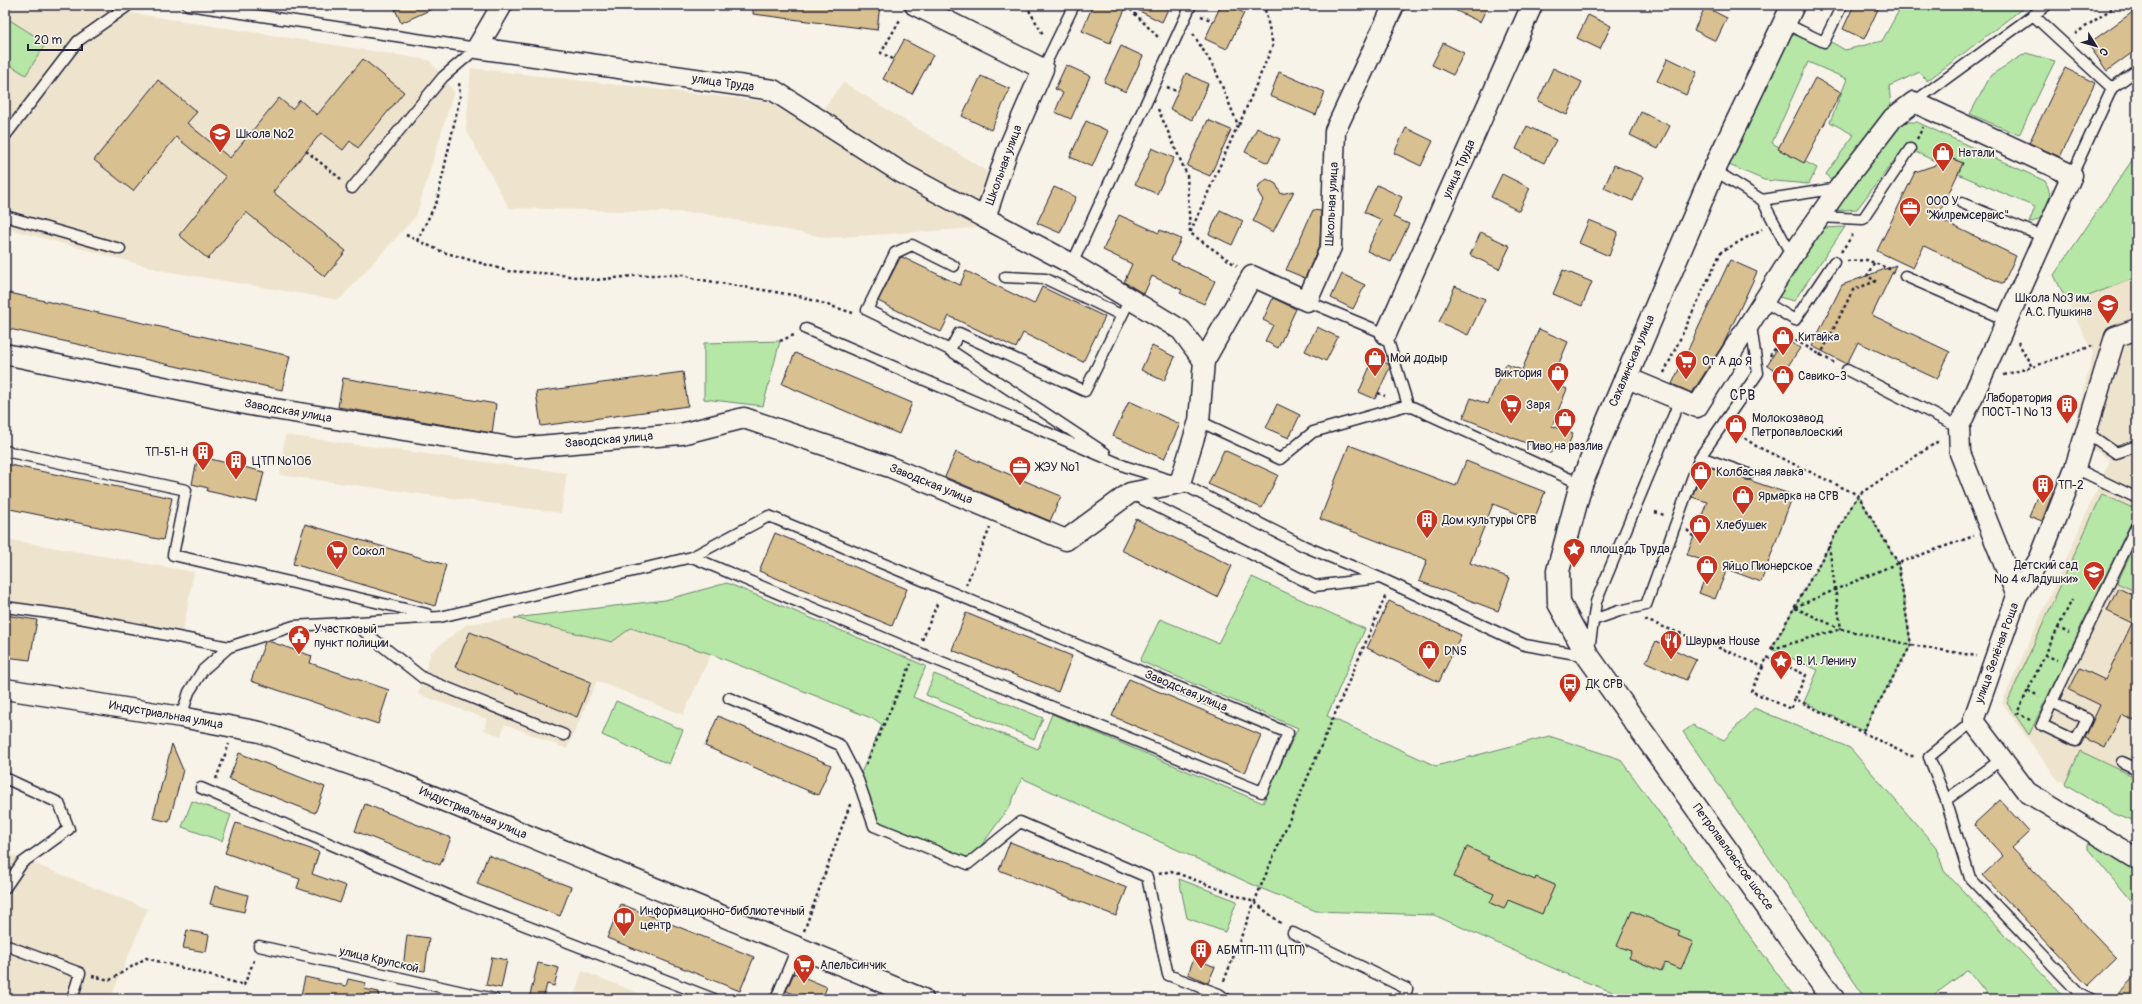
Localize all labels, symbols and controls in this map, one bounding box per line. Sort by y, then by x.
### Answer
scale bar [28,26,82,52]
north arrow [2076,26,2116,66]
text: 20 m [34,33,63,48]
text: С [2096,45,2111,59]
street label: улица Труда [690,71,756,95]
school or university icon: Школа №2 [207,121,233,154]
street label: Школьная улица [983,123,1026,207]
place label: Школа №2 [236,127,295,142]
street label: улица Труда [1439,137,1479,202]
shop icon: Натали [1930,140,1956,173]
place label: Натали [1958,146,1995,161]
street label: Школьная улица [1322,161,1342,246]
place label: ООО У "Жилремсервис" [1926,194,2009,223]
office icon: ООО У "Жилремсервис" [1897,195,1923,228]
place label: Школа №3 им. А.С. Пушкина [2015,291,2092,320]
school or university icon: Школа №3 им. А.С. Пушкина [2095,292,2121,325]
street label: Сахалинская улица [1606,312,1658,409]
shop icon: Китайка [1770,324,1796,357]
place label: Китайка [1798,330,1840,345]
shop icon: Мой додыр [1362,345,1388,378]
supermarket icon: От А до Я [1673,348,1699,381]
place label: Мой додыр [1390,351,1448,366]
place label: От А до Я [1702,354,1752,369]
shop icon: Виктория [1545,360,1571,393]
shop icon: Савико-3 [1770,363,1796,396]
place label: Виктория [1495,366,1542,381]
place label: Савико-3 [1798,369,1847,384]
district label: СРВ [1730,387,1756,404]
place label: Лаборатория ПОСТ-1 № 13 [1982,391,2052,420]
supermarket icon: Заря [1498,392,1524,425]
building icon: Лаборатория ПОСТ-1 № 13 [2054,392,2080,425]
street label: Заводская улица [243,396,333,426]
place label: Заря [1526,398,1550,413]
shop icon: Пиво на разлив [1552,406,1578,439]
place label: Молокозавод Петропавловский [1752,411,1843,440]
shop icon: Молокозавод Петропавловский [1723,412,1749,445]
street label: Заводская улица [564,429,654,451]
building icon: ТП-51-Н [190,439,216,472]
place label: Пиво на разлив [1527,439,1603,454]
place label: ТП-51-Н [145,445,188,460]
building icon: ЦТП №106 [223,448,249,481]
place label: ЦТП №106 [252,454,311,469]
office icon: ЖЭУ №1 [1007,454,1033,487]
shop icon: Колбасная лавка [1688,459,1714,492]
place label: ЖЭУ №1 [1034,460,1079,475]
street label: Заводская улица [887,461,975,508]
place label: Колбасная лавка [1716,465,1804,480]
building icon: ТП-2 [2030,472,2056,505]
place label: ТП-2 [2058,478,2084,493]
shop icon: Ярмарка на СРВ [1730,483,1756,516]
place label: Ярмарка на СРВ [1758,489,1839,504]
building icon: Дом культуры СРВ [1414,507,1440,540]
shop icon: Хлебушек [1687,512,1713,545]
place label: Дом культуры СРВ [1441,513,1537,528]
place label: Хлебушек [1716,518,1767,533]
place icon: площадь Труда [1561,536,1587,569]
supermarket icon: Сокол [324,538,350,571]
place label: площадь Труда [1590,542,1670,557]
place label: Сокол [352,544,385,559]
shop icon: Яйцо Пионерское [1694,553,1720,586]
place label: Детский сад № 4 «Ладушки» [1994,558,2079,587]
place label: Яйцо Пионерское [1722,559,1813,574]
school or university icon: Детский сад № 4 «Ладушки» [2081,559,2107,592]
street label: улица Зелёная Роща [1972,600,2022,706]
place label: Участковый пункт полиции [314,622,389,651]
public building icon: Участковый пункт полиции [286,623,312,656]
restaurant icon: Шаурма House [1658,628,1684,661]
place label: Шаурма House [1686,634,1760,649]
shop icon: DNS [1416,638,1442,671]
place label: DNS [1444,644,1467,659]
place icon: В. И. Ленину [1768,648,1794,681]
place label: В. И. Ленину [1796,654,1856,669]
street label: Заводская улица [1142,667,1230,715]
bus stop icon: ДК СРВ [1557,671,1583,704]
place label: ДК СРВ [1585,677,1623,692]
street label: Индустриальная улица [108,698,225,732]
street label: Индустриальная улица [417,784,529,843]
street label: Петропавловское шоссе [1689,801,1777,913]
place label: Информационно-библиотечный центр [640,904,805,933]
library icon: Информационно-библиотечный центр [611,905,637,938]
building icon: АБМТП-111 (ЦТП) [1188,937,1214,970]
street label: улица Крупской [337,943,420,976]
place label: АБМТП-111 (ЦТП) [1216,943,1306,958]
supermarket icon: Апельсинчик [791,952,817,985]
place label: Апельсинчик [820,958,887,973]

